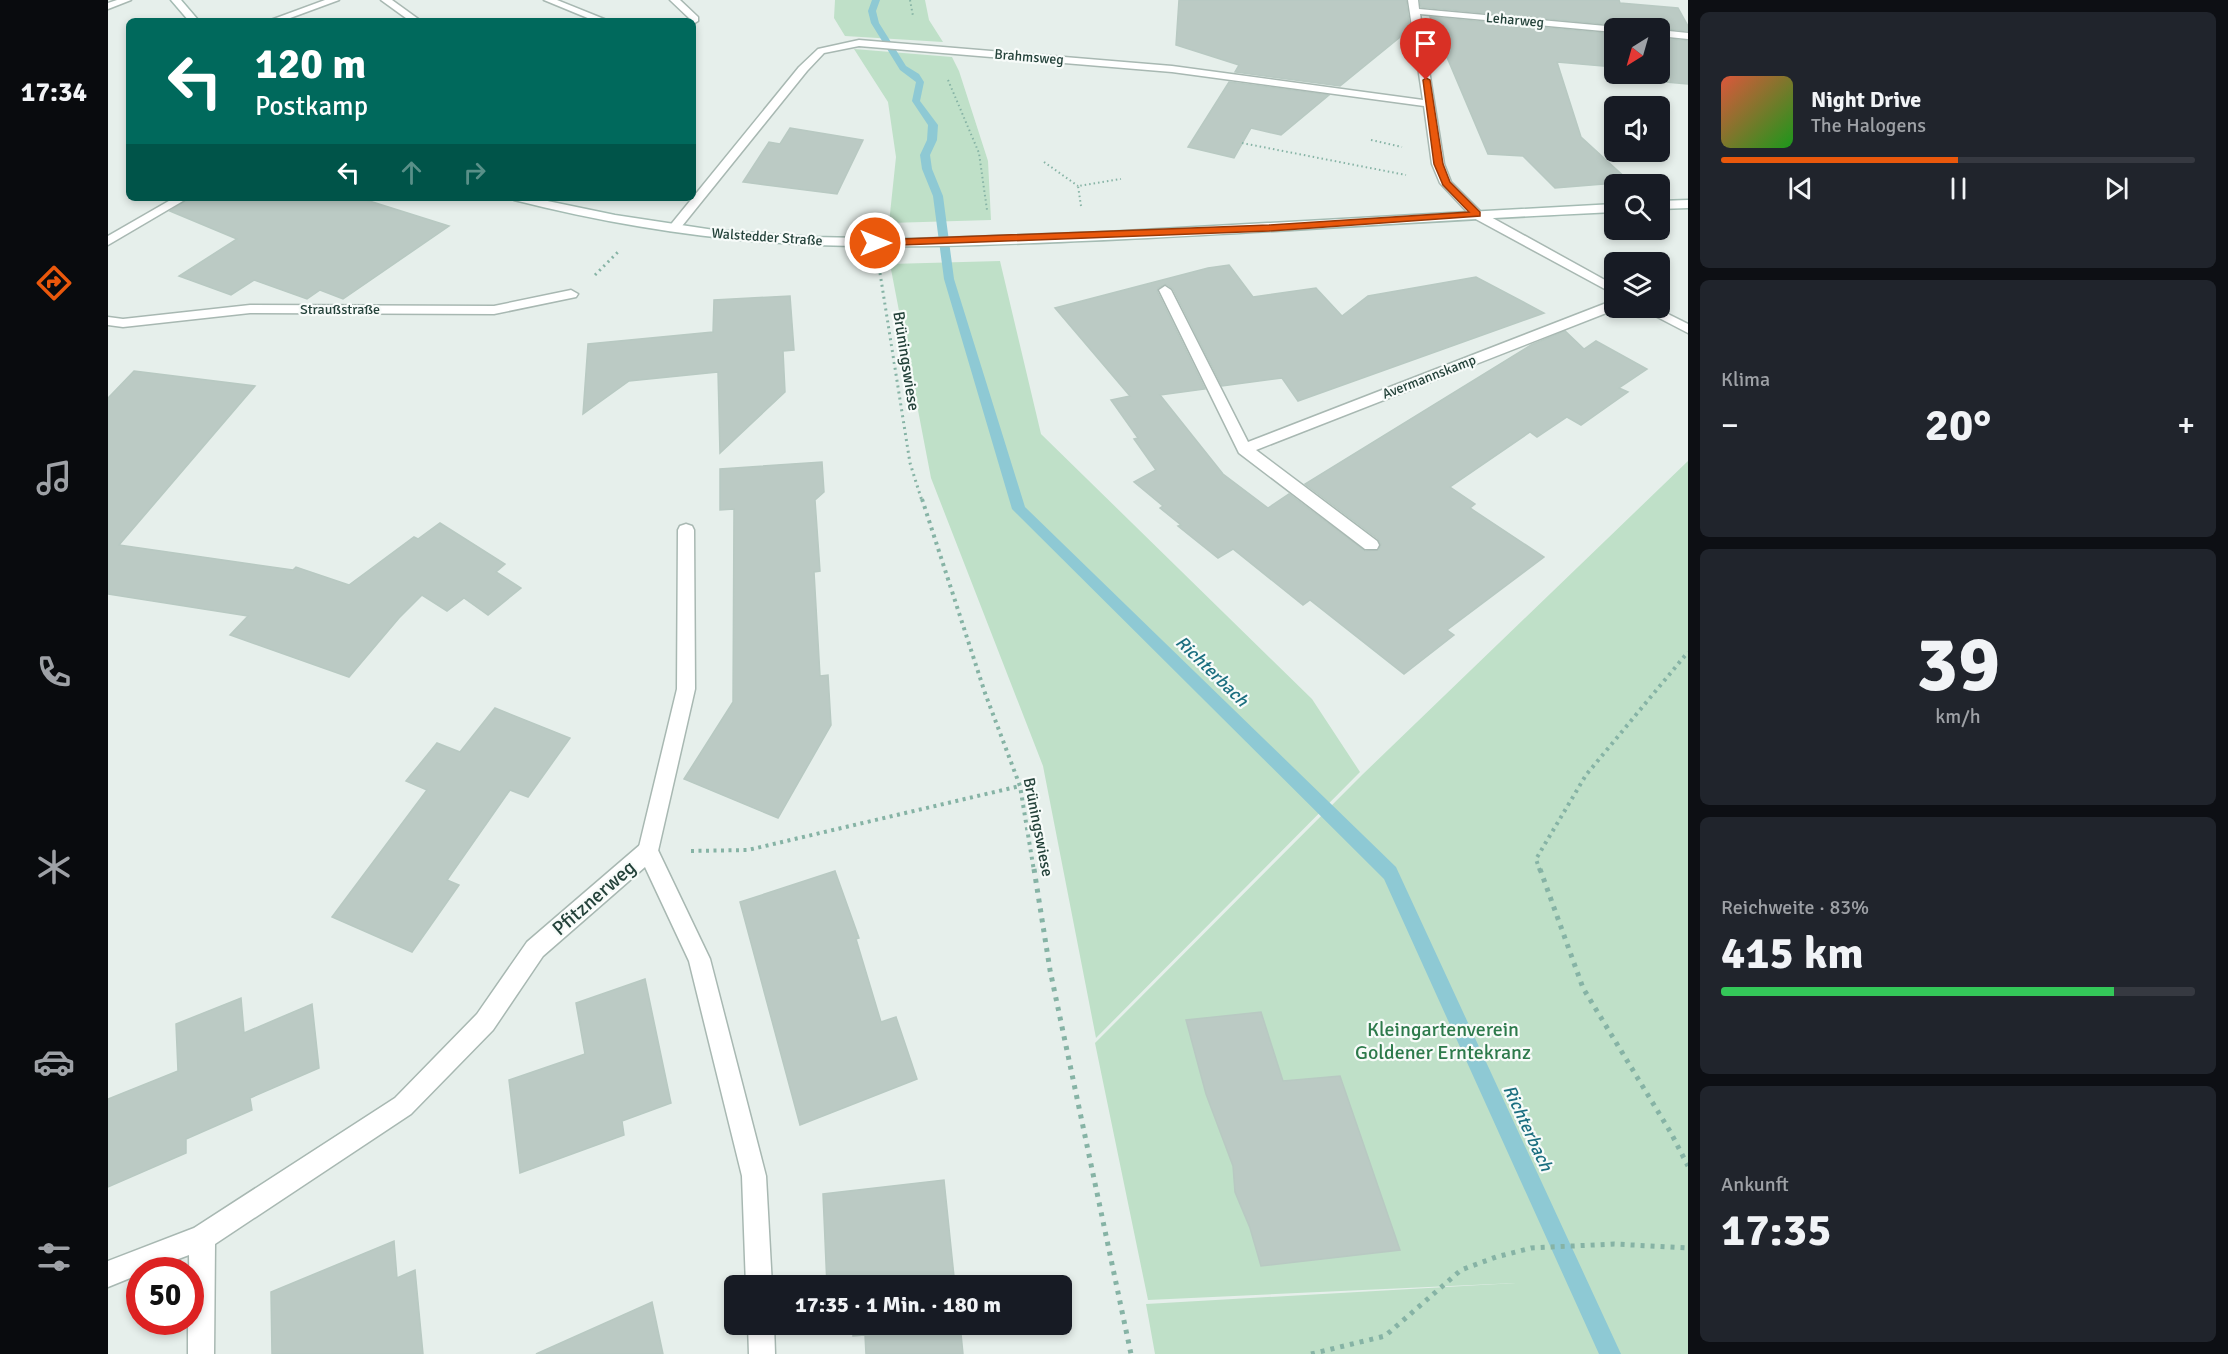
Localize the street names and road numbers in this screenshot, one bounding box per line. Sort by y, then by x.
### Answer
street label: Leharweg [1485,9,1545,31]
street label: Brahmsweg [994,45,1064,69]
street label: Walstedder Straße [711,225,823,249]
street label: Straußstraße [300,301,380,318]
street label: Brüningswiese [888,310,924,412]
street label: Avermannskamp [1380,351,1478,403]
street label: Brüningswiese [1019,776,1057,878]
street label: Pfitznerweg [547,855,641,941]

